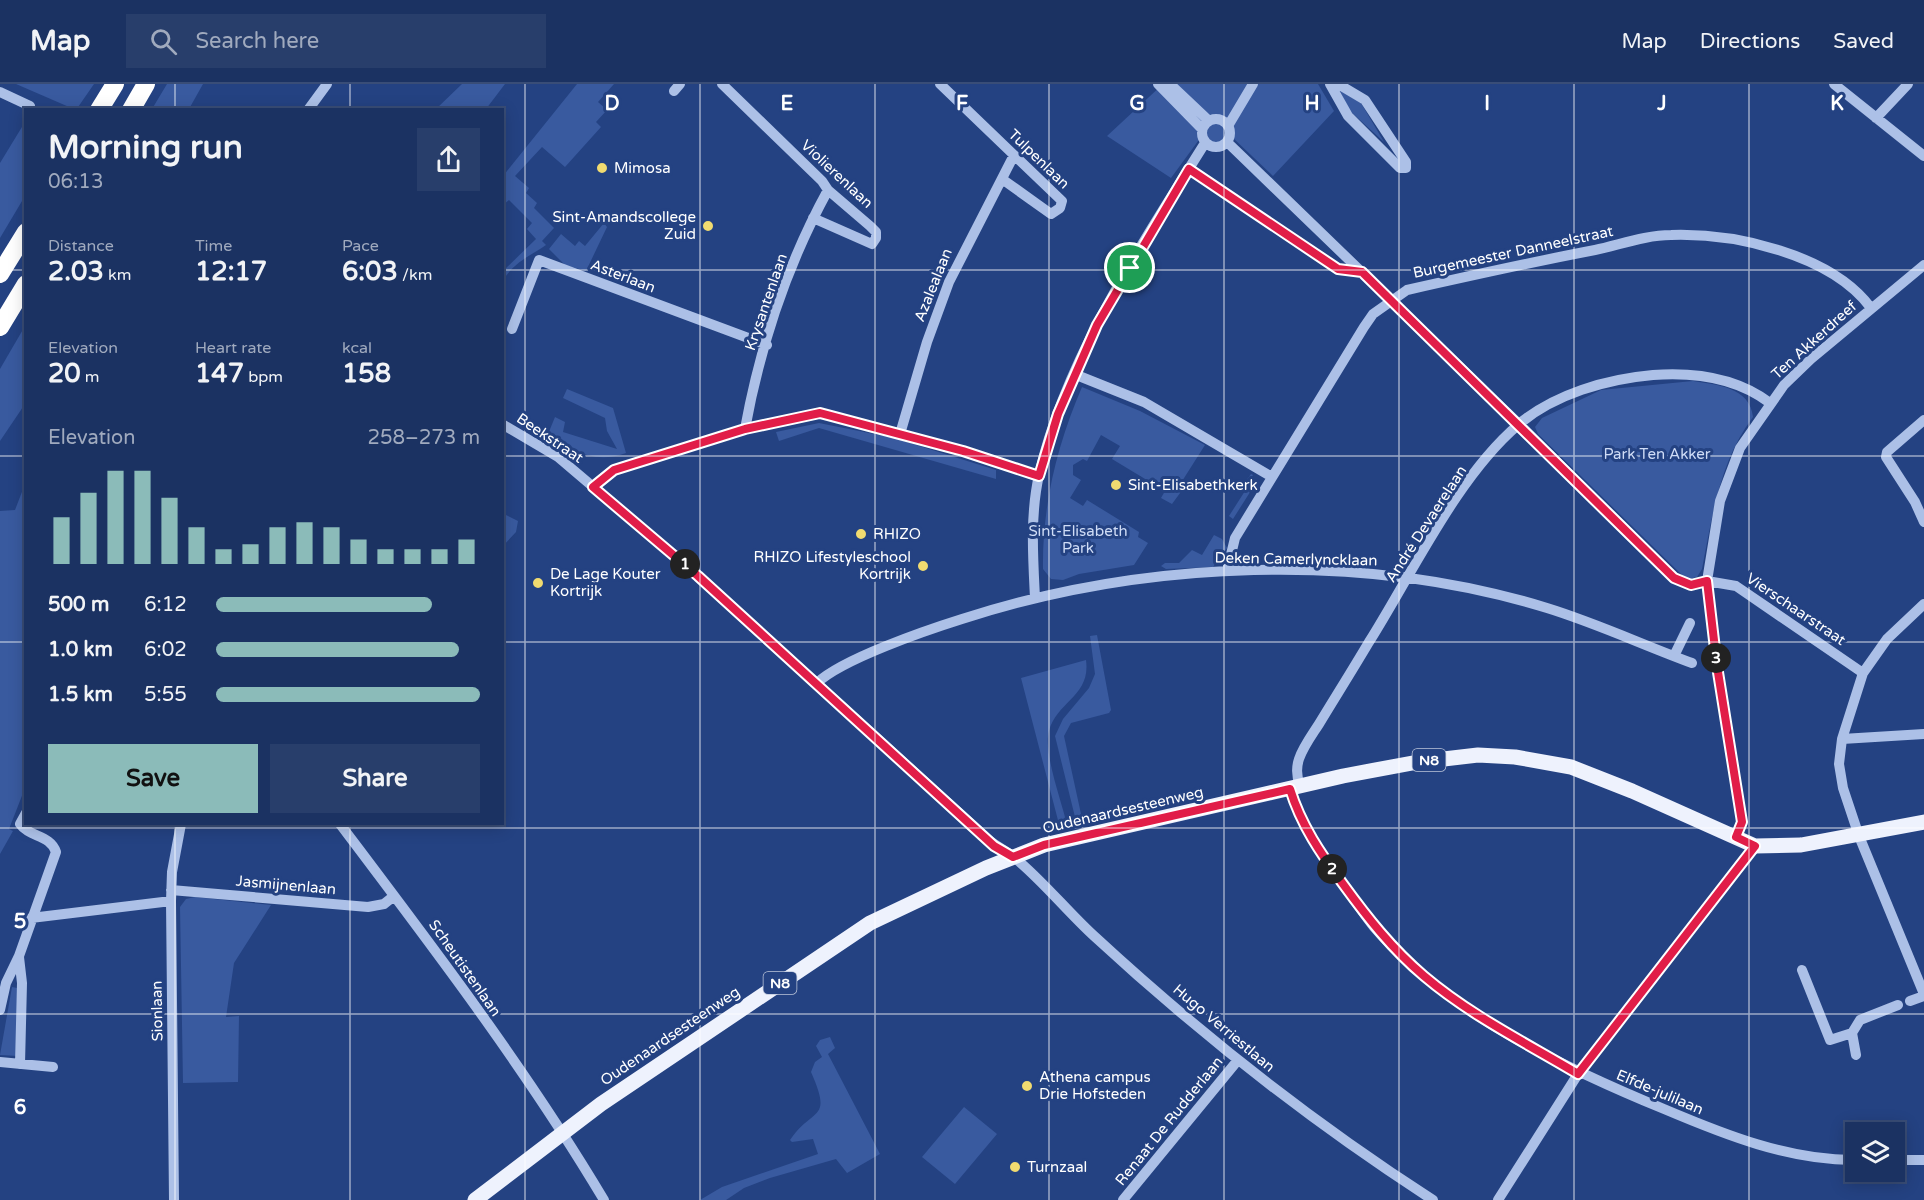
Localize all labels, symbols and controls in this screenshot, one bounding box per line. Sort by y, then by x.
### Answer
search box [126,14,546,68]
text: Map [30,24,90,58]
icon: search [147,25,180,58]
text: Search here [195,28,319,54]
text: Map [1621,29,1667,54]
text: Directions [1700,29,1800,54]
text: Saved [1833,29,1894,54]
text: D [604,92,620,116]
text: E [781,92,794,116]
text: F [956,92,968,116]
text: G [1129,92,1145,116]
text: H [1304,92,1320,116]
text: I [1484,92,1490,116]
text: J [1656,92,1667,116]
text: K [1830,92,1844,116]
street label: Tulpenlaan [1005,125,1073,193]
text: Morning run [48,128,243,167]
button: share [417,128,480,191]
street label: Violierenlaan [797,136,877,212]
place label: Mimosa [614,159,671,177]
marker: Mimosa [595,161,609,175]
text: 06:13 [48,170,103,194]
place label: Sint-Amandscollege Zuid [552,208,696,243]
marker: Sint-Amandscollege Zuid [701,219,715,233]
street label: Burgemeester Danneelstraat [1411,222,1615,282]
text: Distance [48,236,114,256]
text: Time [195,236,232,256]
text: Pace [342,236,379,256]
pin [1104,242,1155,293]
street label: Azalealaan [910,246,956,324]
street label: Krysantenlaan [741,251,791,353]
icon: arrive [1113,251,1146,284]
street label: Asterlaan [588,255,658,297]
text: 2.03 [48,256,104,287]
text: 12:17 [195,256,267,287]
text: 6:03 [342,256,398,287]
text: km [104,265,131,285]
text: /km [398,265,432,285]
street label: Ten Akkerdreef [1768,297,1861,383]
text: Elevation [48,338,118,358]
text: Heart rate [195,338,271,358]
text: kcal [342,338,372,358]
text: 20 [48,358,81,389]
text: 147 [195,358,244,389]
text: 158 [342,358,391,389]
text: m [81,367,100,387]
text: bpm [244,367,283,387]
street label: Beekstraat [513,409,587,467]
text: Elevation [48,426,135,450]
text: 258–273 m [367,426,480,450]
park label: Park Ten Akker [1603,445,1711,463]
street label: André Devaerelaan [1382,462,1470,586]
place label: Sint-Elisabethkerk [1128,476,1258,494]
marker: Sint-Elisabethkerk [1109,478,1123,492]
park label: Sint-Elisabeth Park [1028,522,1128,557]
place label: RHIZO [873,525,921,543]
marker: RHIZO [854,527,868,541]
place label: RHIZO Lifestyleschool Kortrijk [754,548,911,583]
pin: 1 [670,549,700,579]
street label: Deken Camerlyncklaan [1214,549,1378,569]
text: 1 [680,554,690,574]
marker: RHIZO Lifestyleschool Kortrijk [916,559,930,573]
place label: De Lage Kouter Kortrijk [550,565,661,600]
street label: Vierschaarstraat [1743,569,1849,649]
marker: De Lage Kouter Kortrijk [531,576,545,590]
text: 500 m [48,593,109,617]
text: 6:12 [144,593,187,617]
text: 1.0 km [48,638,113,662]
text: 6:02 [144,638,187,662]
pin: 3 [1701,643,1731,673]
text: 3 [1711,648,1721,668]
text: 1.5 km [48,683,113,707]
text: 5:55 [144,683,187,707]
button: Save [48,744,258,813]
button: Share [270,744,480,813]
road number: N8 [1412,749,1446,771]
street label: Oudenaardsesteenweg [1041,783,1205,837]
pin: 2 [1317,854,1347,884]
text: 2 [1327,859,1337,879]
street label: Jasmijnenlaan [235,872,337,898]
text: 5 [14,910,26,934]
street label: Scheutistenlaan [425,916,505,1020]
road number: N8 [764,972,796,994]
street label: Sionlaan [147,980,167,1042]
street label: Hugo Verriestlaan [1170,980,1278,1076]
street label: Oudenaardsesteenweg [597,983,743,1089]
street label: Renaat De Rudderlaan [1111,1053,1227,1189]
street label: Elfde-julilaan [1614,1066,1706,1118]
place label: Athena campus Drie Hofsteden [1039,1068,1151,1103]
marker: Athena campus Drie Hofsteden [1020,1079,1034,1093]
text: 6 [14,1096,26,1120]
map controls [1845,1122,1905,1182]
button: layers [1845,1122,1905,1182]
place label: Turnzaal [1027,1158,1087,1176]
marker: Turnzaal [1008,1160,1022,1174]

